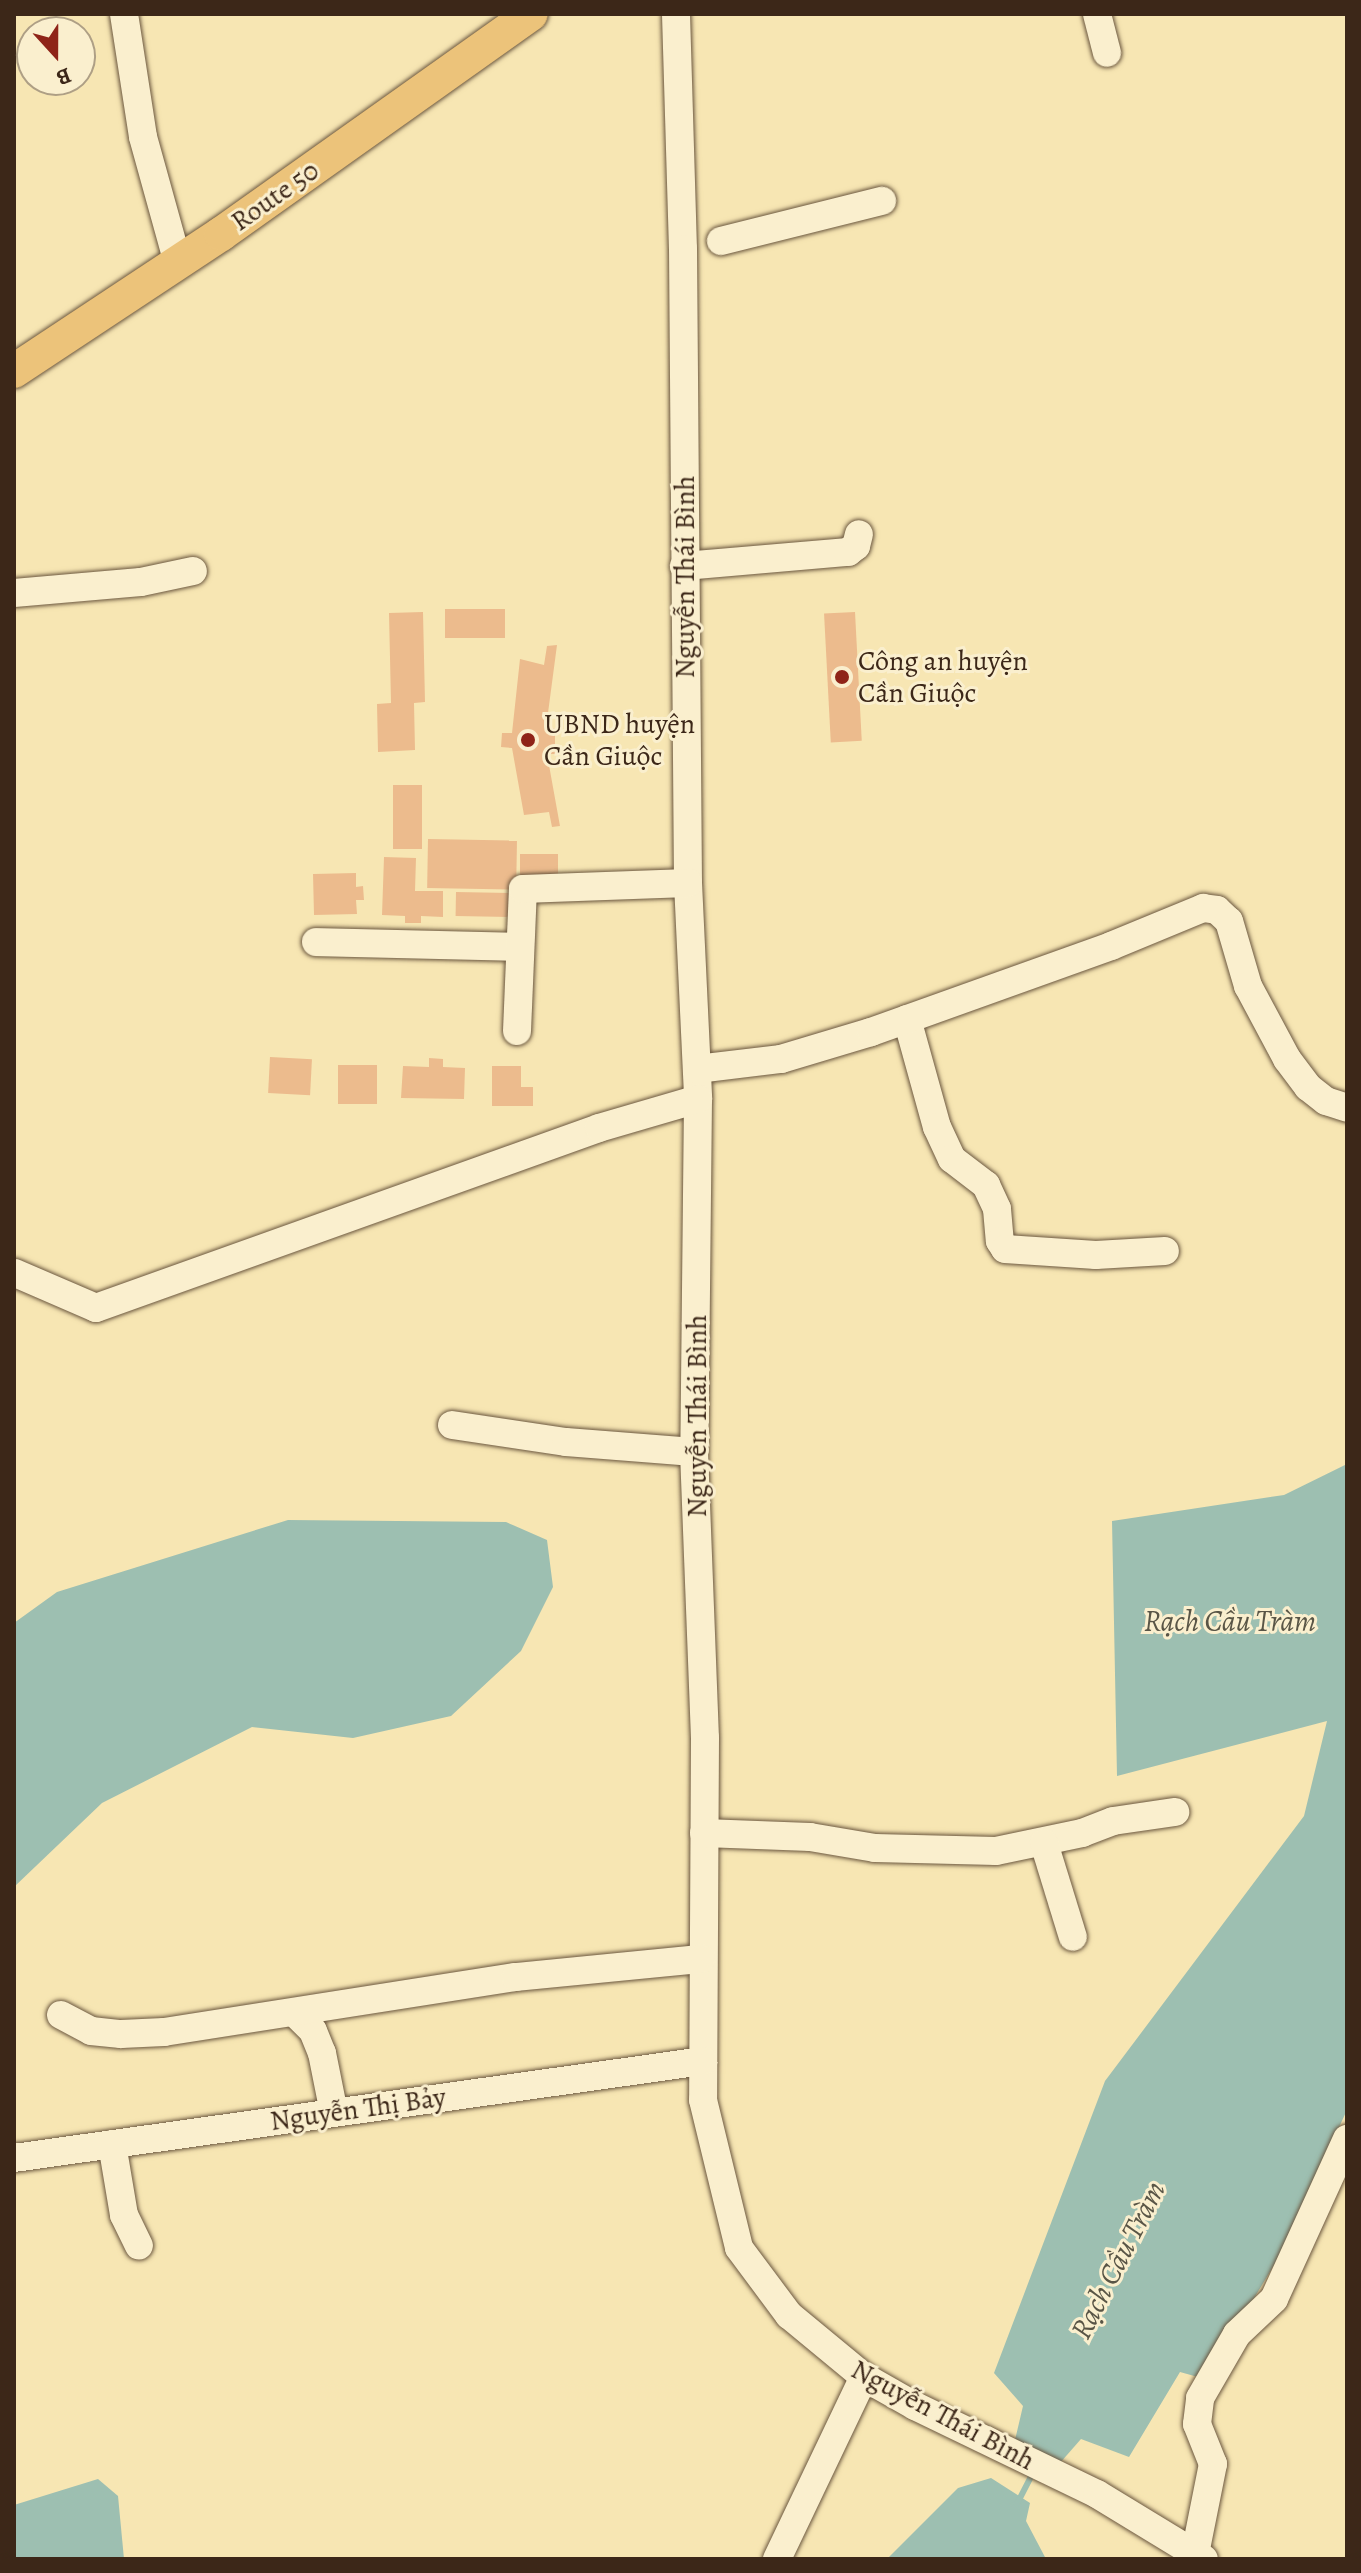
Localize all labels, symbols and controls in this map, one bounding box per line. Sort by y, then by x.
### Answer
north arrow [16,16,96,96]
text: B [52,60,76,93]
street label: Route 50 [225,154,325,238]
street label: Nguyễn Thái Bình [668,475,702,679]
place label: Công an huyện Cần Giuộc [858,644,1028,710]
marker: Công an huyện Cần Giuộc [833,668,851,686]
place label: UBND huyện Cần Giuộc [544,707,695,773]
marker: UBND huyện Cần Giuộc [519,731,537,749]
street label: Nguyễn Thái Bình [680,1314,714,1518]
water label: Rạch Cầu Tràm [1144,1603,1316,1639]
street label: Nguyễn Thị Bảy [268,2080,448,2138]
water label: Rạch Cầu Tràm [1063,2175,1173,2345]
street label: Nguyễn Thái Bình [845,2353,1041,2477]

